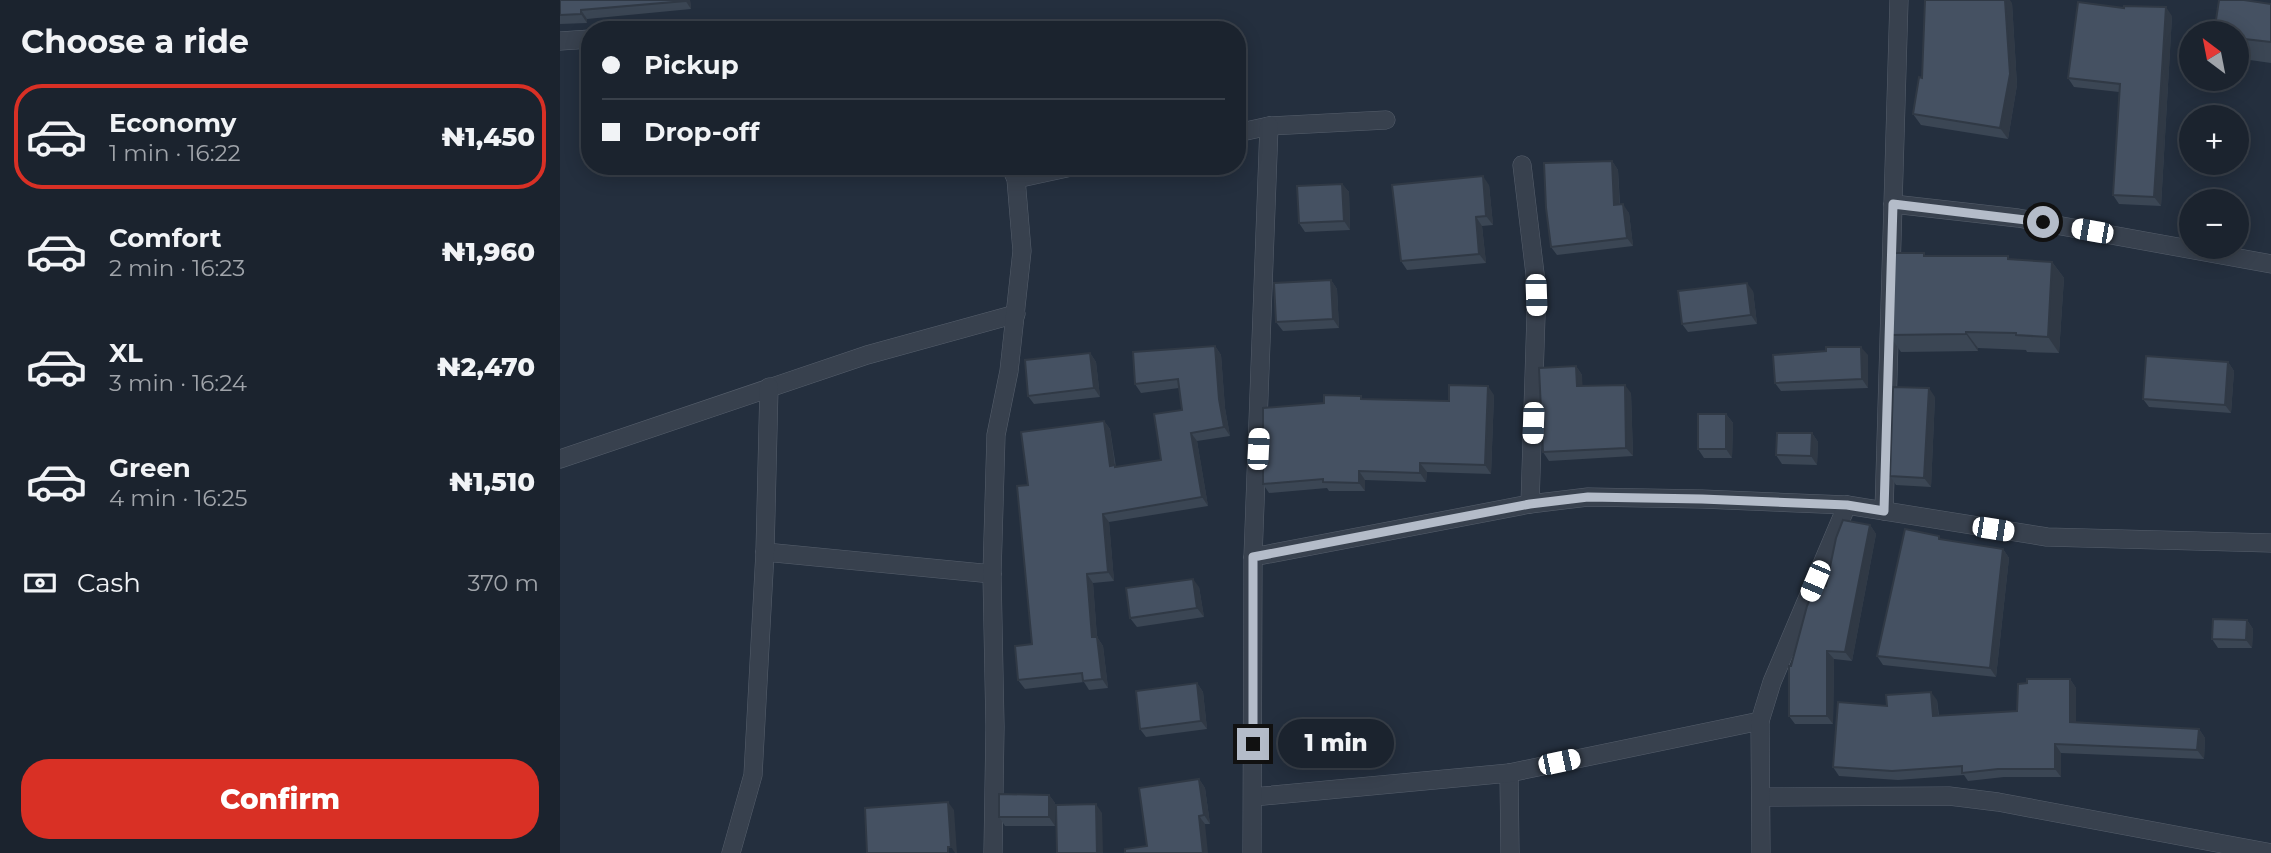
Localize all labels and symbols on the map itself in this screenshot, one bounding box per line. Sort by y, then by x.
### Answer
north arrow [2179,21,2249,91]
route start [2027,206,2059,238]
car [2070,217,2115,245]
car [1525,274,1548,316]
car [1522,402,1545,444]
car [1247,427,1270,471]
car [1971,515,2016,543]
car [1798,558,1833,604]
callout: 1 min [1278,720,1393,768]
route end [1237,728,1269,760]
car [1537,747,1582,777]

